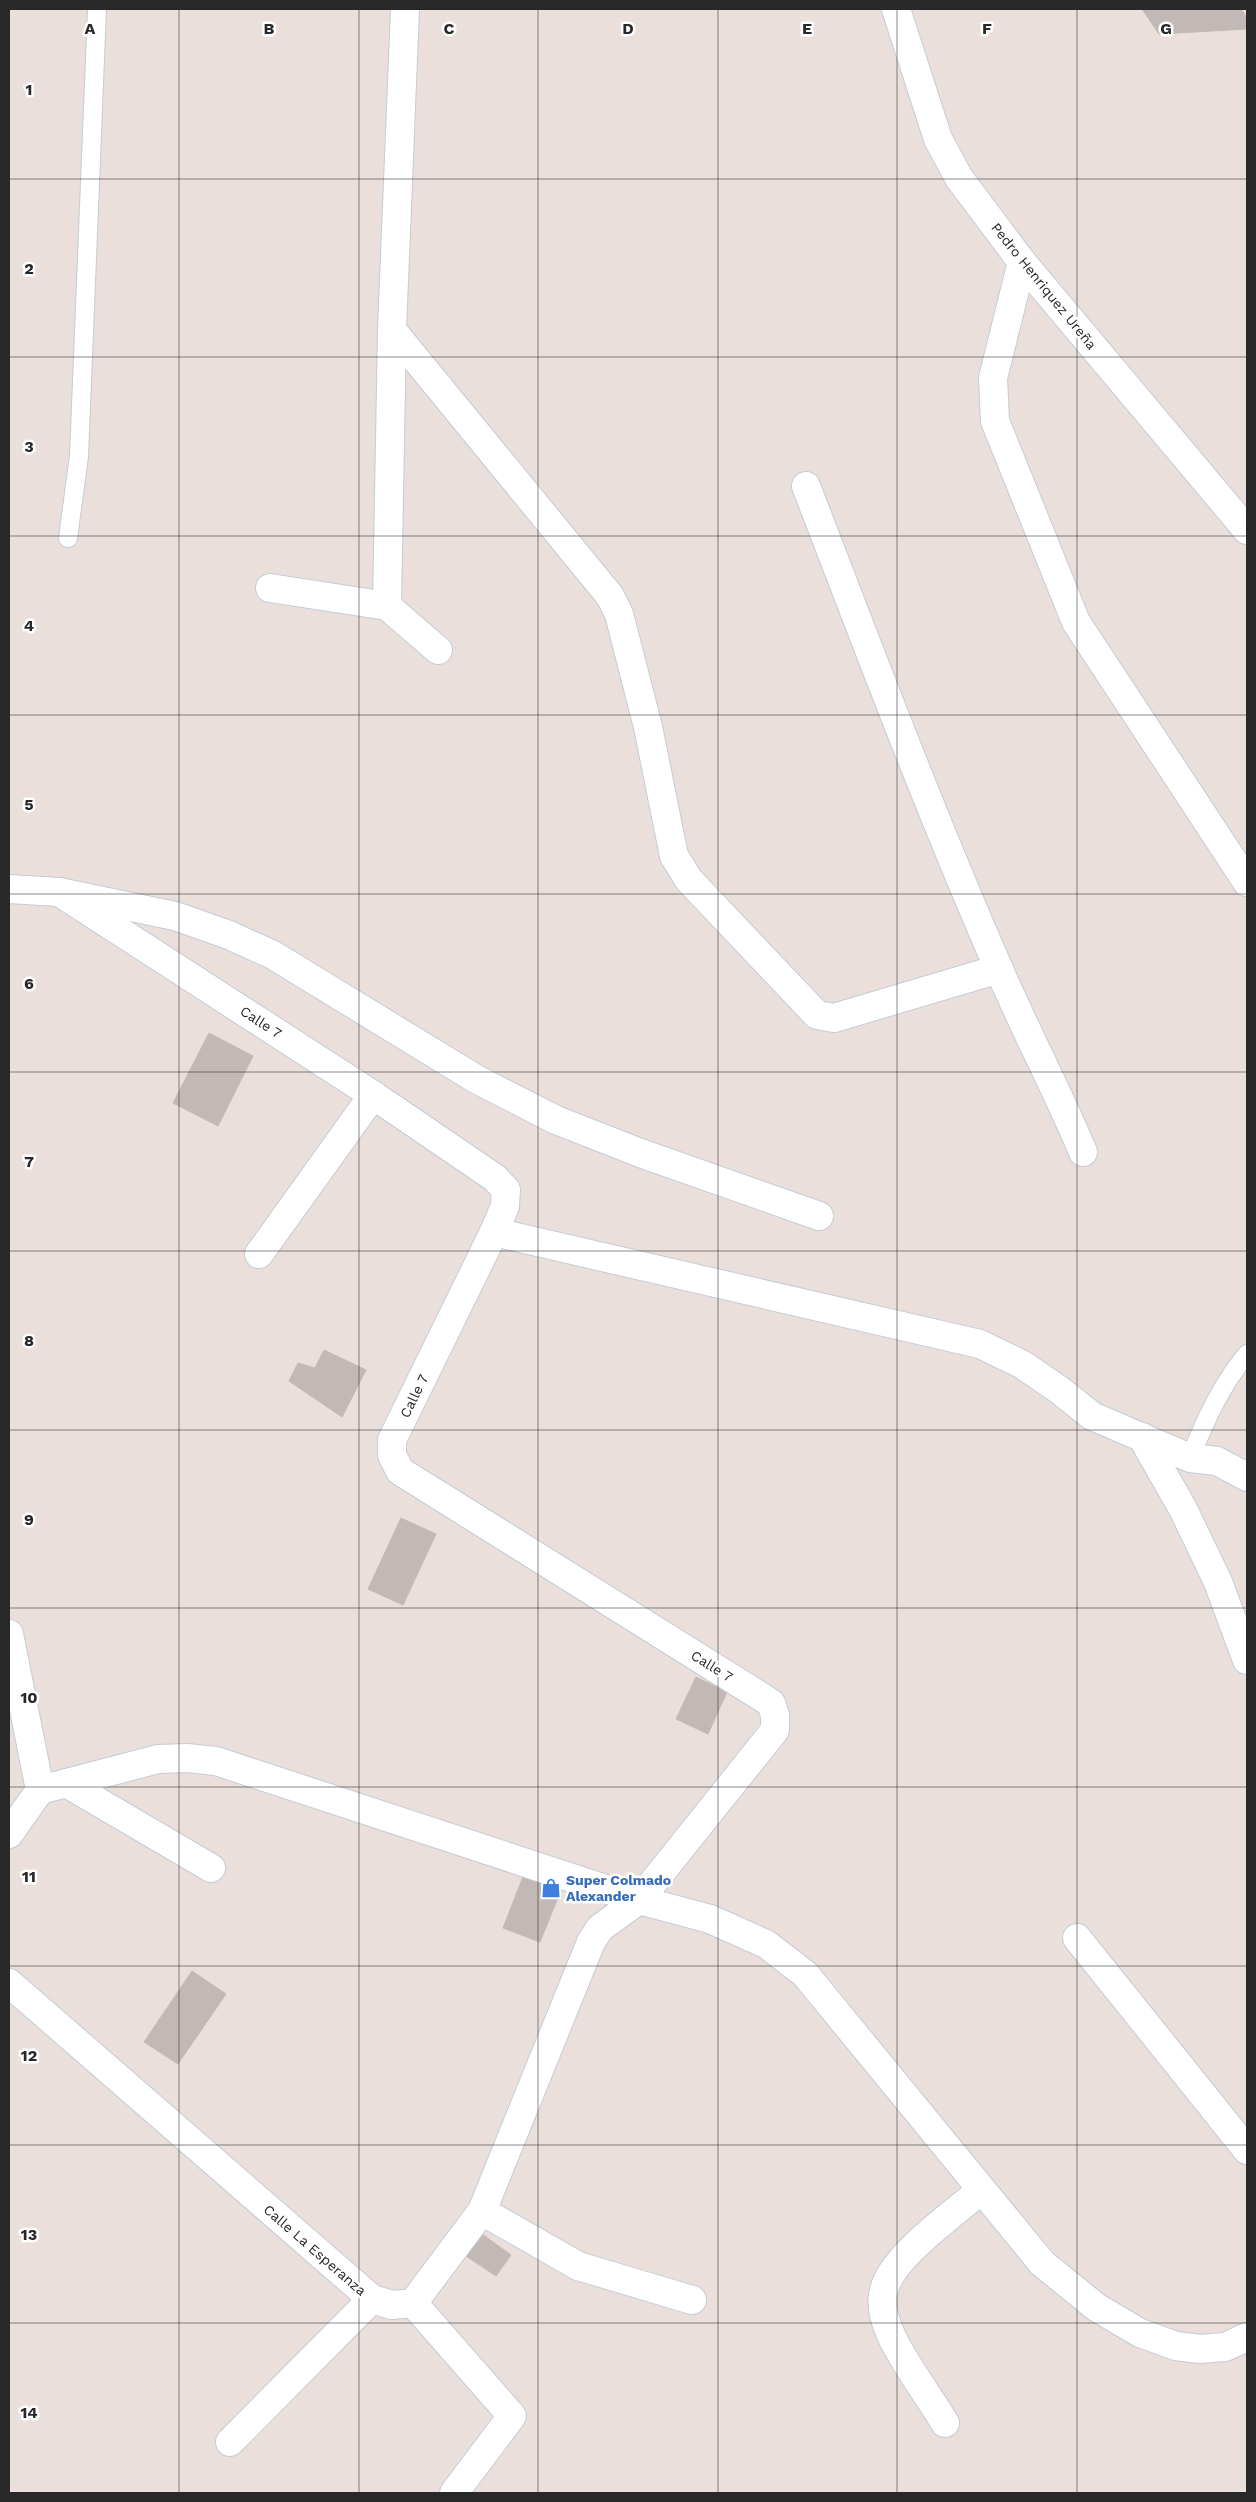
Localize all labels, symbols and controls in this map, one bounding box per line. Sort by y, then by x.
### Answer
text: A [85,19,96,38]
text: B [264,19,275,38]
text: C [444,19,455,38]
text: D [622,19,634,38]
text: E [802,19,812,38]
text: F [982,19,992,38]
text: G [1160,19,1172,38]
text: 1 [26,80,32,99]
street label: Pedro Henriquez Ureña [988,220,1100,352]
text: 2 [24,259,34,278]
text: 3 [24,437,34,456]
text: 4 [24,616,34,635]
text: 5 [24,795,34,814]
text: 6 [24,974,34,993]
street label: Calle 7 [237,1003,285,1041]
text: 7 [24,1152,34,1171]
text: 8 [24,1331,34,1350]
street label: Calle 7 [397,1372,431,1420]
text: 9 [24,1510,34,1529]
street label: Calle 7 [688,1647,736,1685]
text: 10 [20,1688,38,1707]
text: 11 [22,1867,36,1886]
place label: Super Colmado Alexander [566,1872,671,1904]
shop icon: Super Colmado Alexander [540,1877,562,1899]
text: 12 [21,2046,37,2065]
street label: Calle La Esperanza [261,2201,369,2299]
text: 13 [21,2225,37,2244]
text: 14 [20,2403,38,2422]

